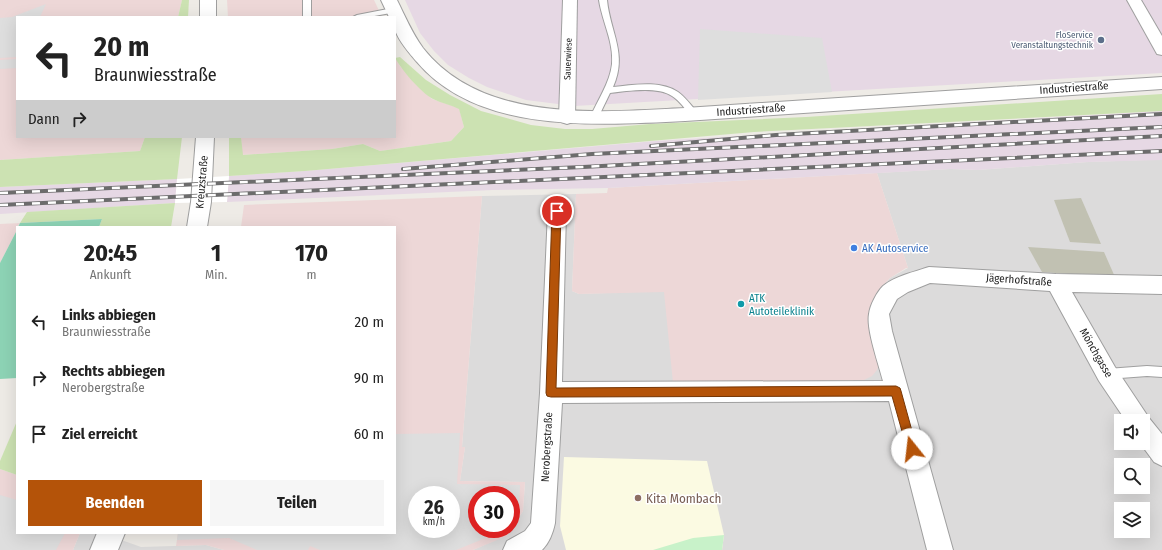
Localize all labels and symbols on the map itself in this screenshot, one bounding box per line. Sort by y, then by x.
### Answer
place label: FloService Veranstaltungstechnik [1011,30,1094,50]
marker: FloService Veranstaltungstechnik [1096,35,1106,45]
street label: Sauerwiese [562,37,574,80]
street label: Industriestraße [1039,79,1109,97]
street label: Industriestraße [716,101,786,119]
street label: Kreuzstraße [193,155,211,209]
pin [540,194,574,228]
place label: AK Autoservice [862,242,929,255]
marker: AK Autoservice [849,243,859,253]
street label: Jägerhofstraße [986,271,1052,289]
place label: ATK Autoteileklinik [749,292,815,318]
marker: ATK Autoteileklinik [736,299,746,309]
street label: Mönchgasse [1077,326,1115,380]
street label: Nerobergstraße [539,412,555,482]
position arrow [891,428,933,470]
speed limit sign: 30 [468,486,520,538]
place label: Kita Mombach [646,491,721,506]
marker: Kita Mombach [633,493,643,503]

